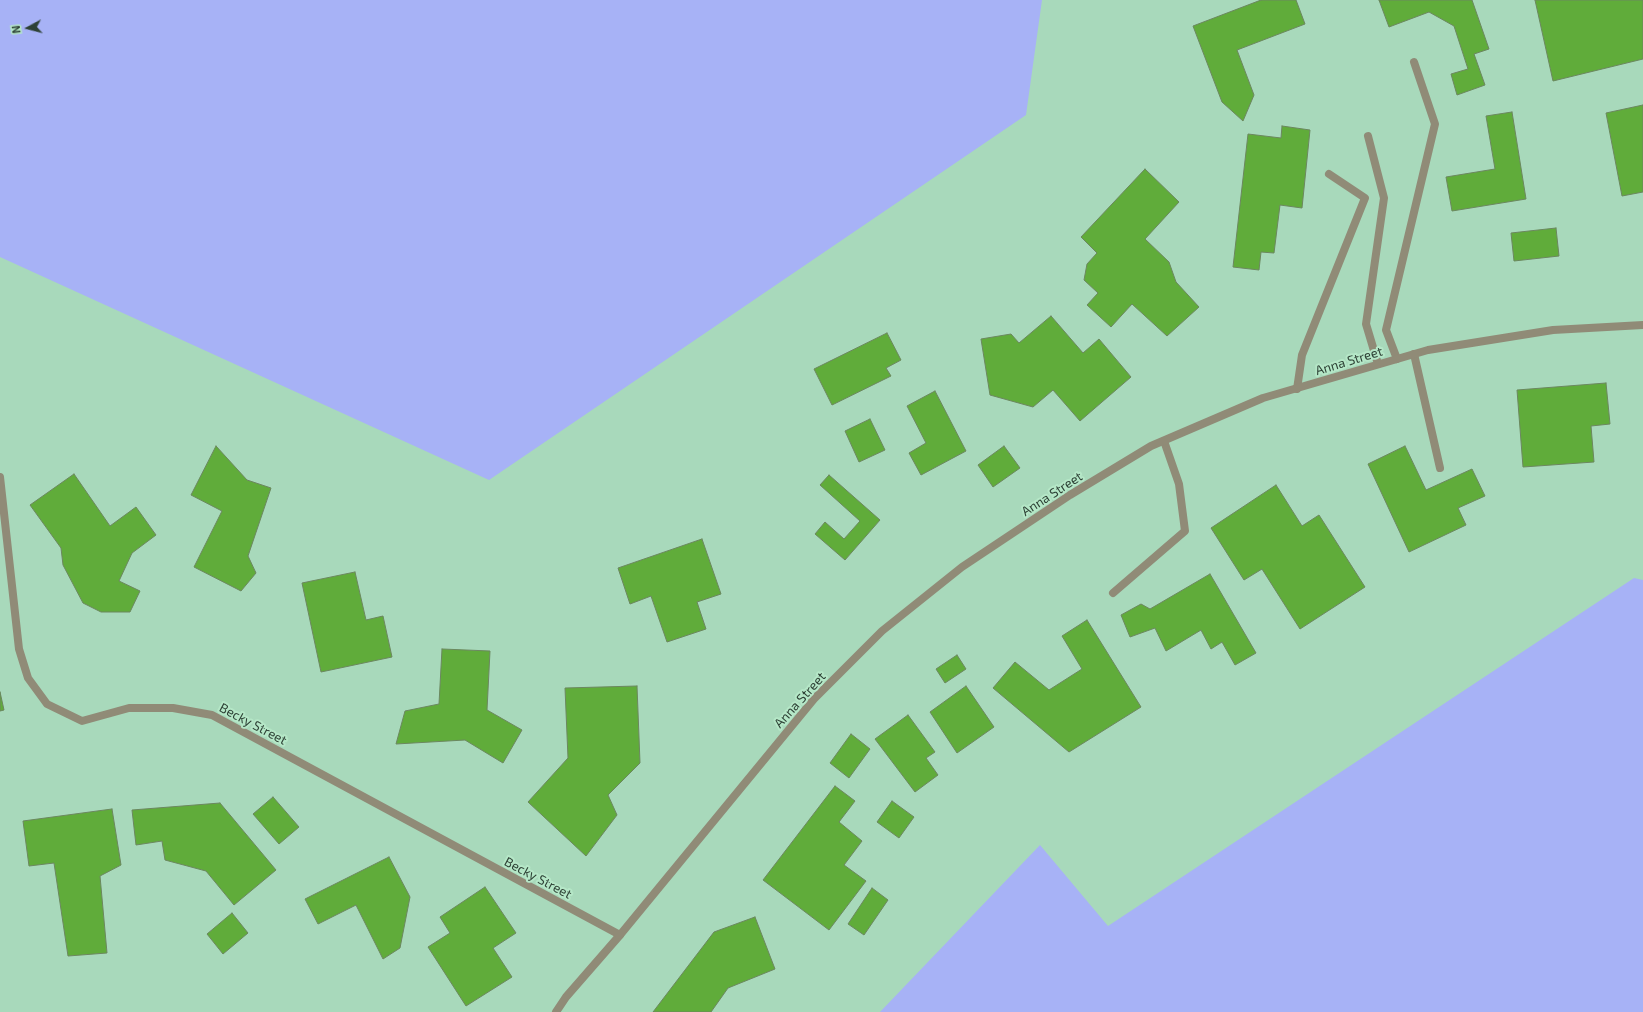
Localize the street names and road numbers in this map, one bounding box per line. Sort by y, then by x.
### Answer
street label: Anna Street [1314,343,1384,379]
street label: Anna Street [1019,469,1085,519]
street label: Anna Street [771,669,829,731]
street label: Becky Street [217,700,289,748]
street label: Becky Street [502,854,574,902]

